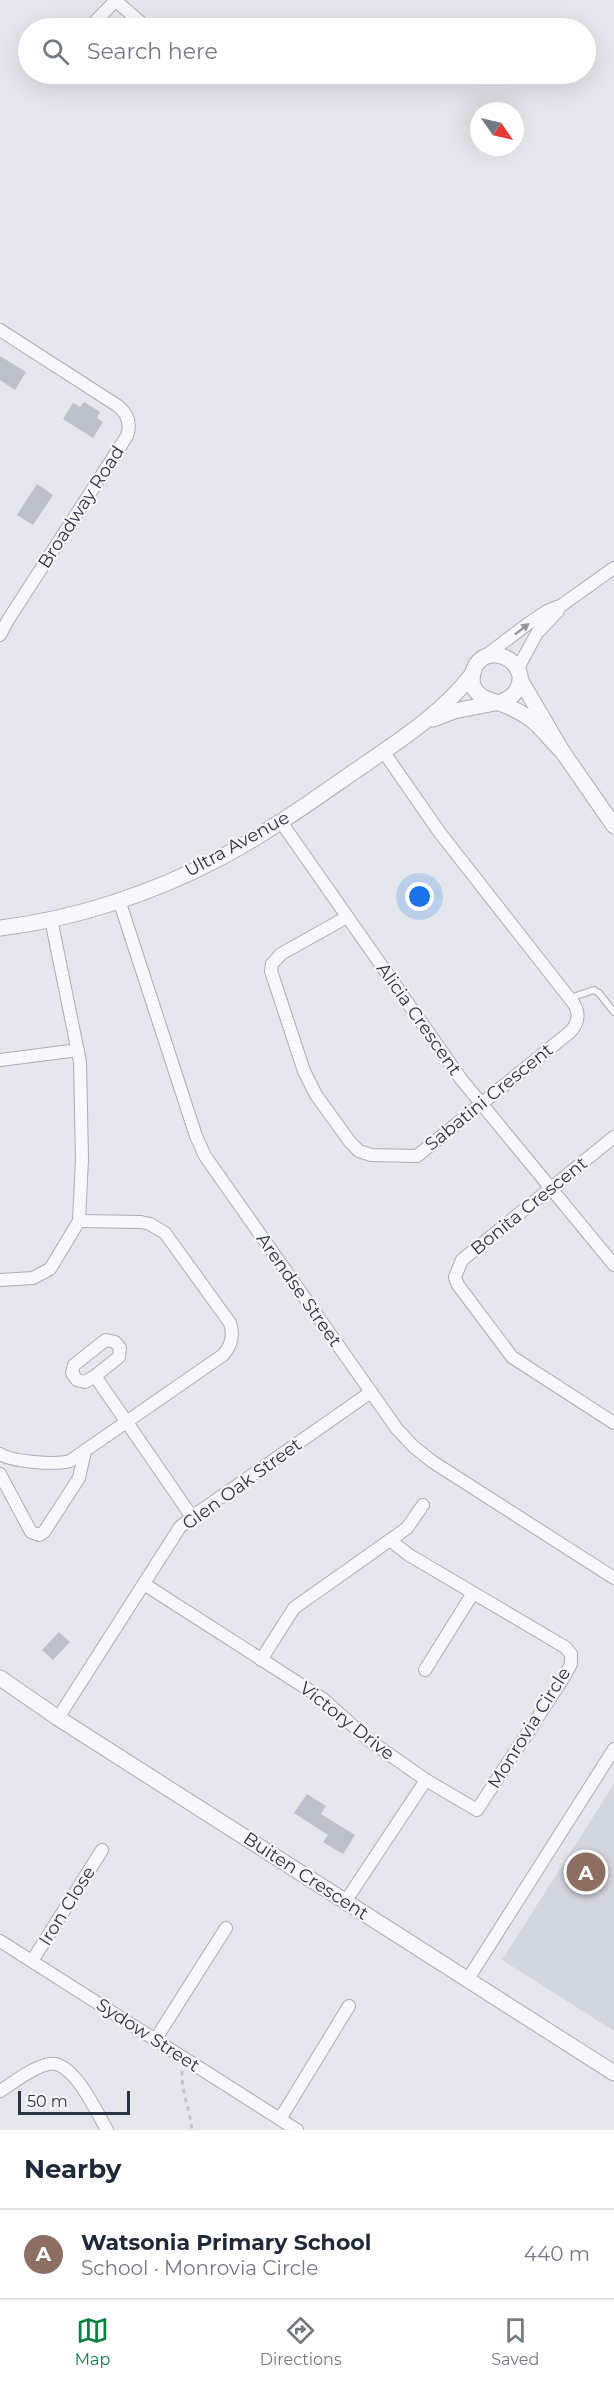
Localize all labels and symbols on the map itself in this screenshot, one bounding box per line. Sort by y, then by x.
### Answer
north arrow [470,102,524,156]
street label: Broadway Road [33,442,129,572]
one-way arrow [514,622,530,635]
street label: Ultra Avenue [181,806,293,882]
your location [405,882,434,911]
street label: Alicia Crescent [372,958,466,1080]
street label: Sabatini Crescent [421,1039,557,1155]
street label: Bonita Crescent [466,1152,592,1260]
street label: Arendse Street [252,1229,346,1351]
street label: Glen Oak Street [178,1433,306,1535]
street label: Monrovia Circle [483,1663,575,1793]
street label: Victory Drive [295,1677,399,1765]
street label: Buiten Crescent [239,1827,373,1925]
pin: A [566,1850,606,1894]
street label: Iron Close [34,1862,100,1950]
street label: Sydow Street [92,1993,204,2077]
scale bar [18,2088,130,2116]

